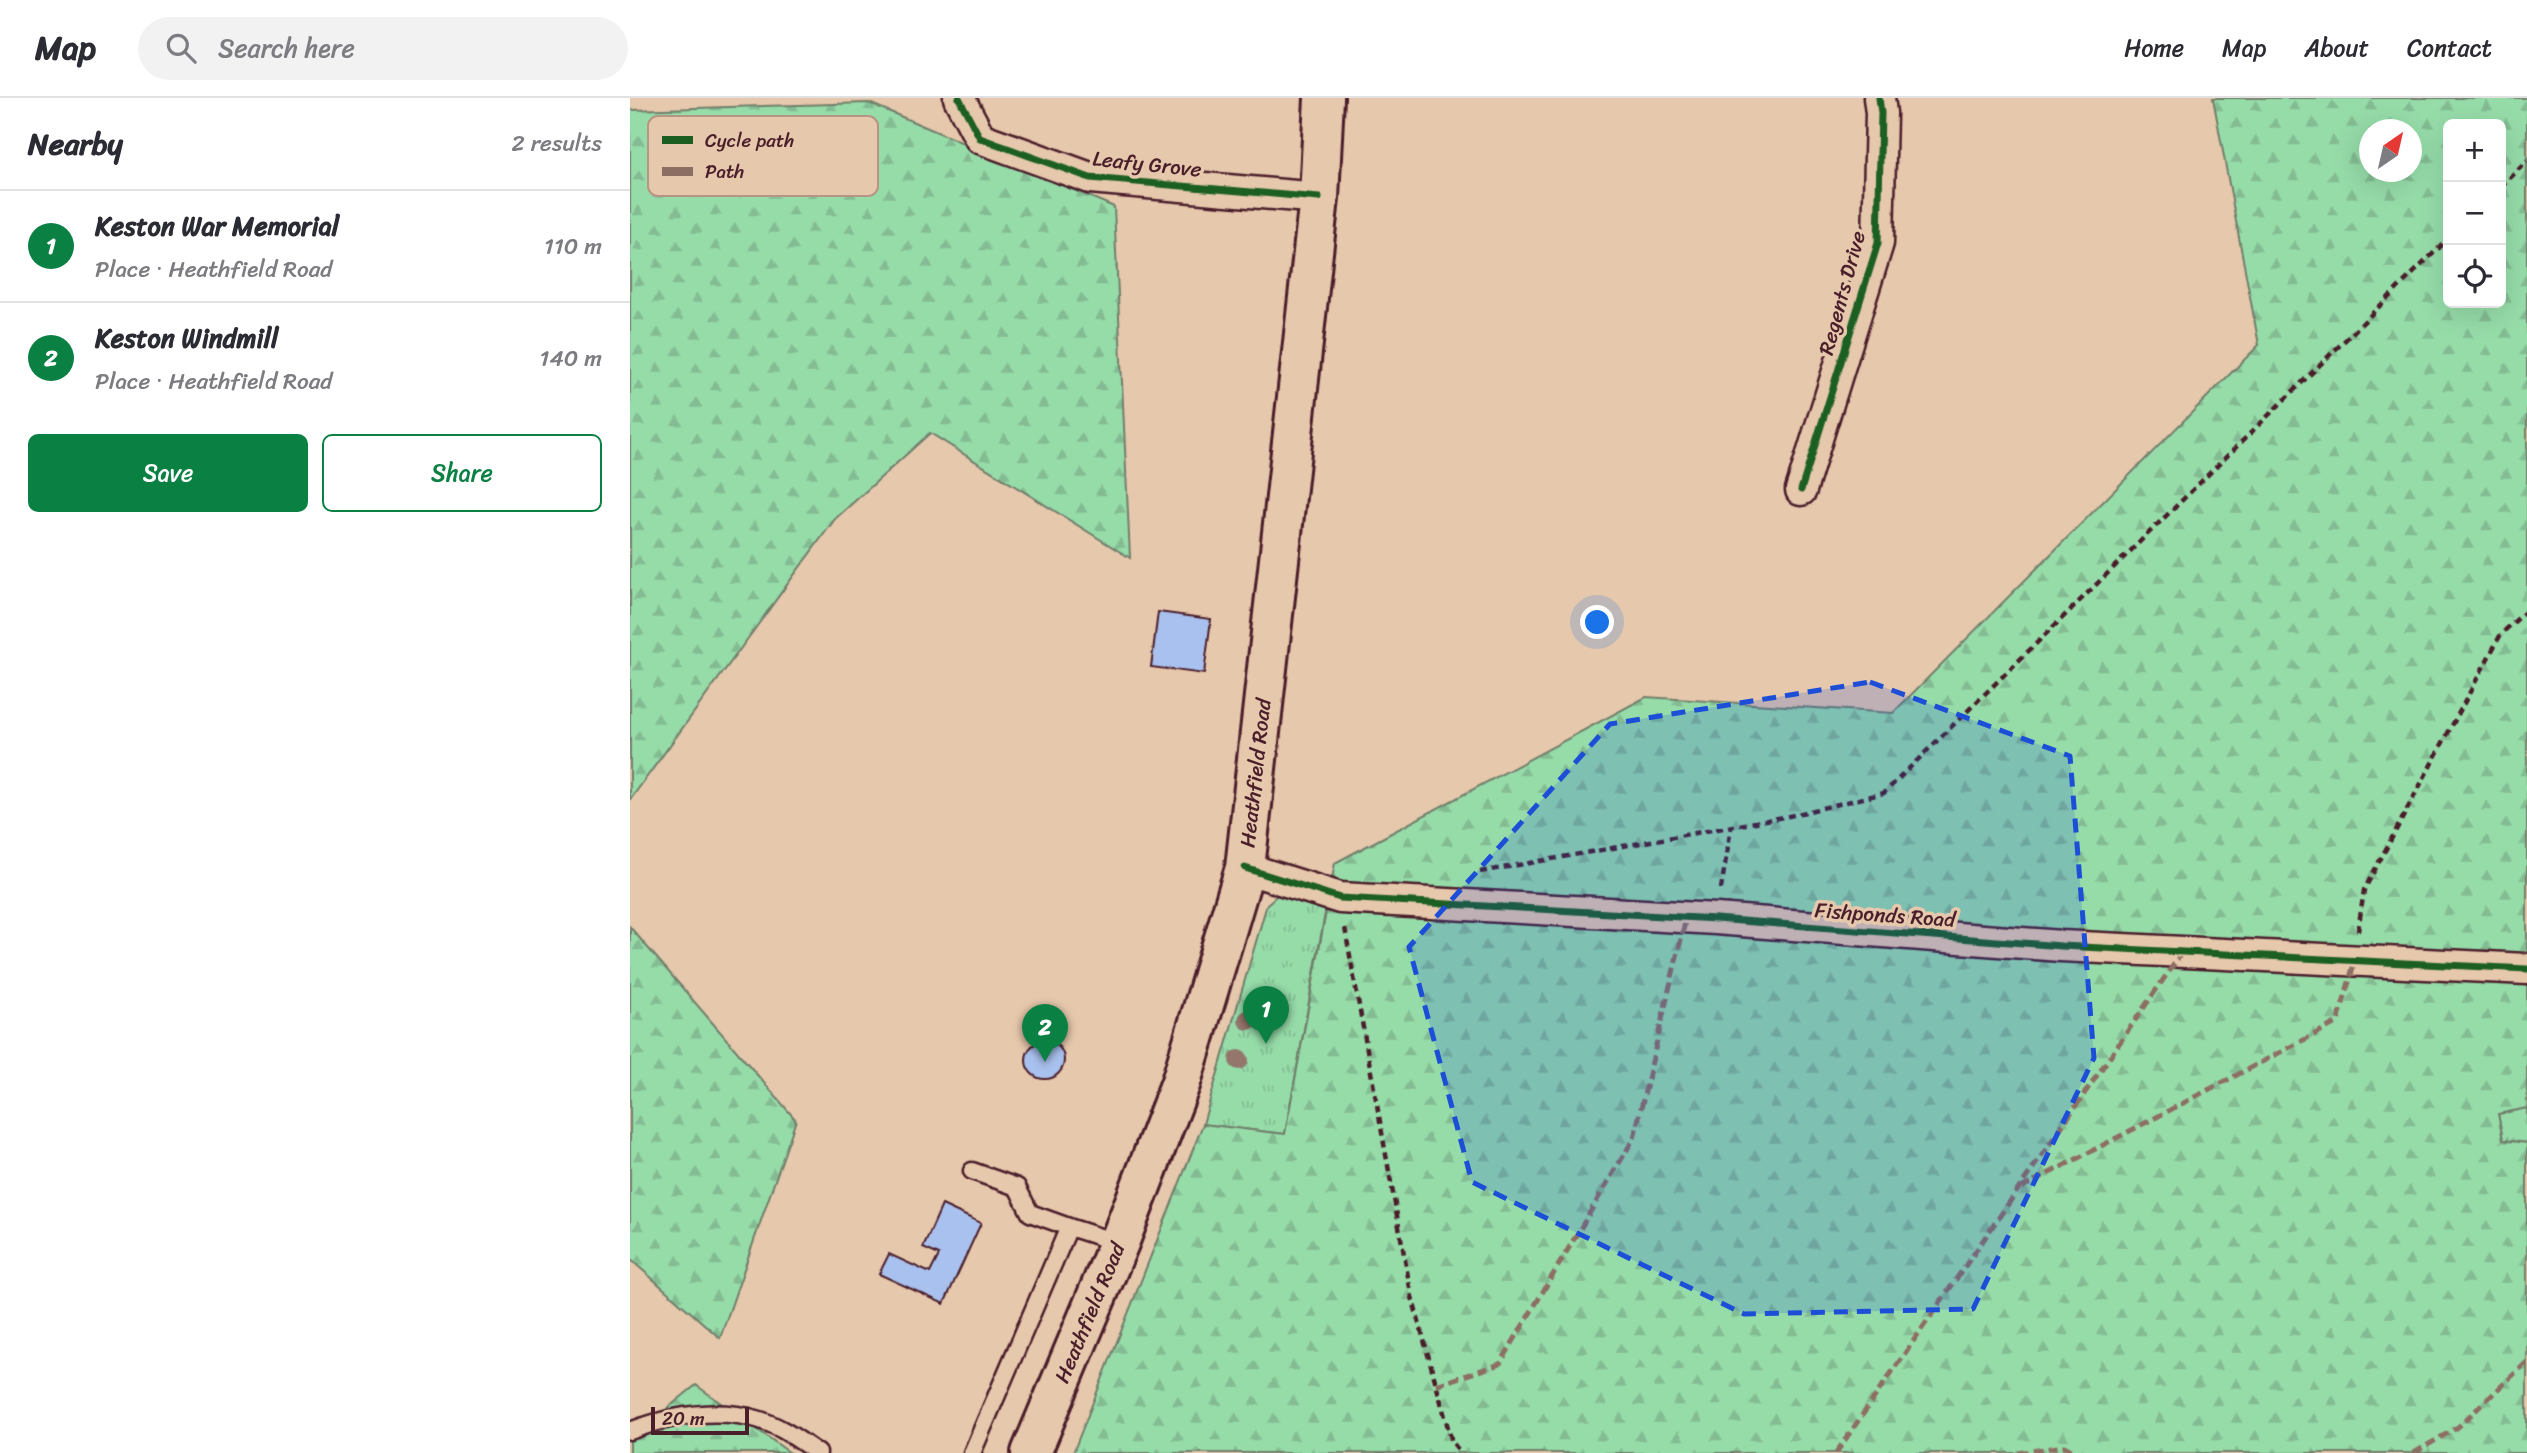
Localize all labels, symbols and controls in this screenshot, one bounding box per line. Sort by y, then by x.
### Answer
search box [138,17,628,80]
text: Map [35,19,96,77]
text: Search here [218,25,355,71]
text: Home [2124,27,2184,69]
text: Map [2222,27,2266,69]
text: About [2304,27,2369,69]
text: Contact [2407,27,2492,69]
icon: search [162,29,200,67]
legend [648,116,878,196]
text: Nearby [28,117,123,171]
north arrow [2359,119,2422,182]
map controls [2443,119,2506,308]
button: + [2443,119,2506,182]
text: 2 results [511,123,602,164]
text: Cycle path [705,124,794,157]
street label: Leafy Grove [1091,139,1204,189]
text: Path [705,155,744,188]
button: − [2443,182,2506,245]
text: Keston War Memorial [95,203,339,249]
text: 1 [46,226,56,267]
text: 110 m [544,226,602,267]
street label: Regents Drive [1807,226,1877,359]
button: locate [2443,245,2506,308]
text: Place · Heathfield Road [95,249,332,290]
text: Keston Windmill [95,315,278,361]
text: 2 [44,338,58,379]
text: 140 m [540,338,602,379]
text: Place · Heathfield Road [95,361,332,402]
button: Save [28,434,308,512]
button: Share [322,434,602,512]
your location [1580,605,1614,639]
street label: Heathfield Road [1228,695,1283,850]
street label: Fishponds Road [1813,891,1959,939]
pin: 1 [1243,986,1289,1044]
pin: 2 [1022,1004,1068,1062]
street label: Heathfield Road [1043,1235,1137,1389]
text: 20 m [662,1402,705,1435]
scale bar [651,1404,749,1436]

